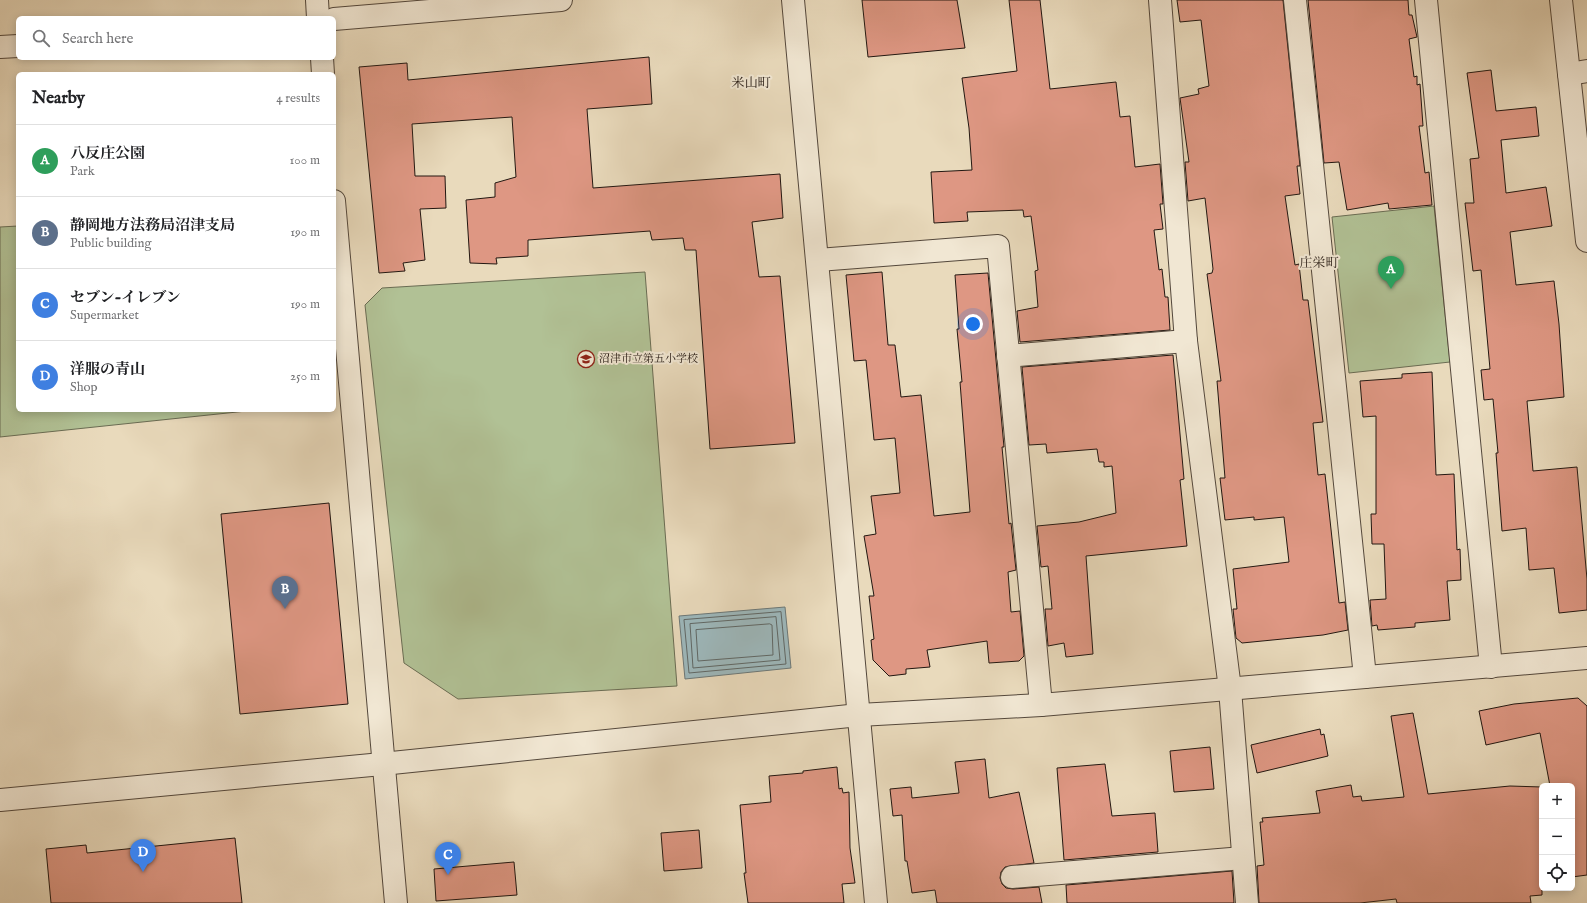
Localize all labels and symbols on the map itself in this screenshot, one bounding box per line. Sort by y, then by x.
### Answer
district label: 米山町 [731,75,771,92]
district label: 庄栄町 [1299,255,1339,272]
pin: A [1378,256,1404,289]
your location [963,314,983,334]
school or university icon: 沼津市立第五小学校 [576,349,596,369]
place label: 沼津市立第五小学校 [599,352,698,366]
pin: B [272,576,298,609]
pin: D [130,839,156,872]
pin: C [435,842,461,875]

